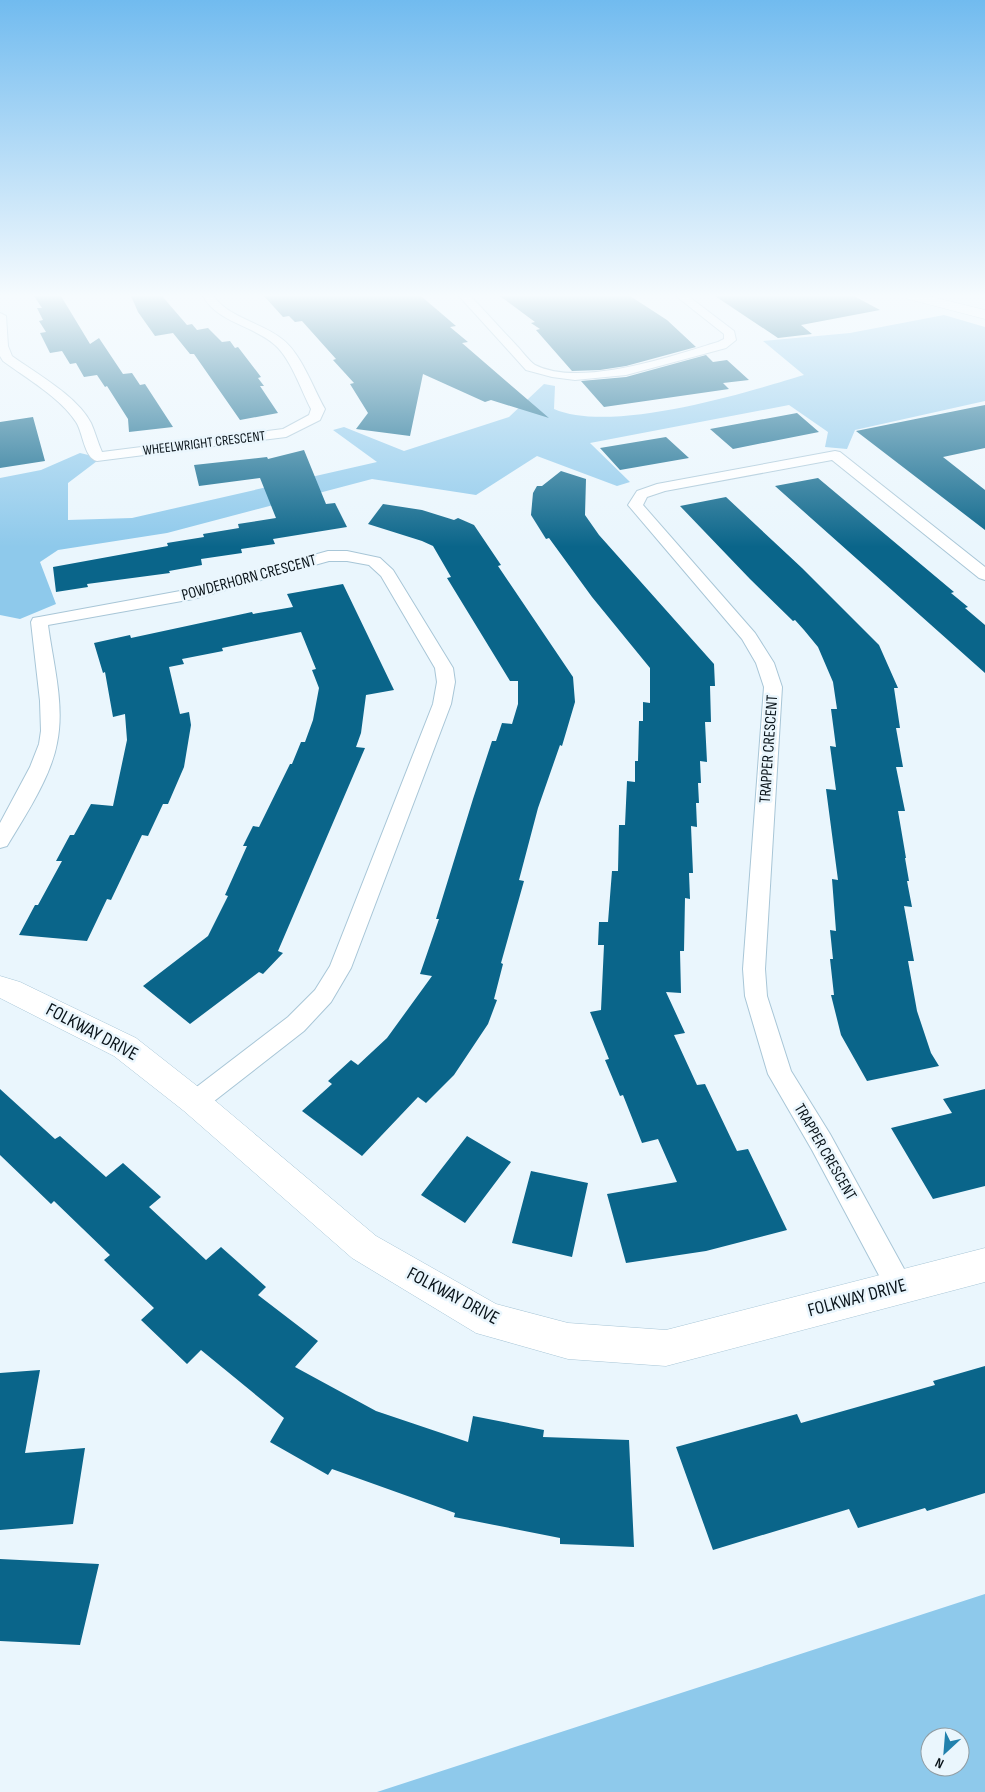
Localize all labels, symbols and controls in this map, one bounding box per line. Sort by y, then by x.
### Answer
street label: WHEELWRIGHT CRESCENT [142,427,267,459]
street label: POWDERHORN CRESCENT [180,551,319,605]
street label: TRAPPER CRESCENT [756,694,782,804]
street label: FOLKWAY DRIVE [42,998,142,1066]
street label: TRAPPER CRESCENT [790,1100,861,1204]
street label: FOLKWAY DRIVE [403,1262,503,1330]
street label: FOLKWAY DRIVE [805,1274,909,1322]
north arrow [920,1727,970,1777]
text: N [932,1754,947,1773]

